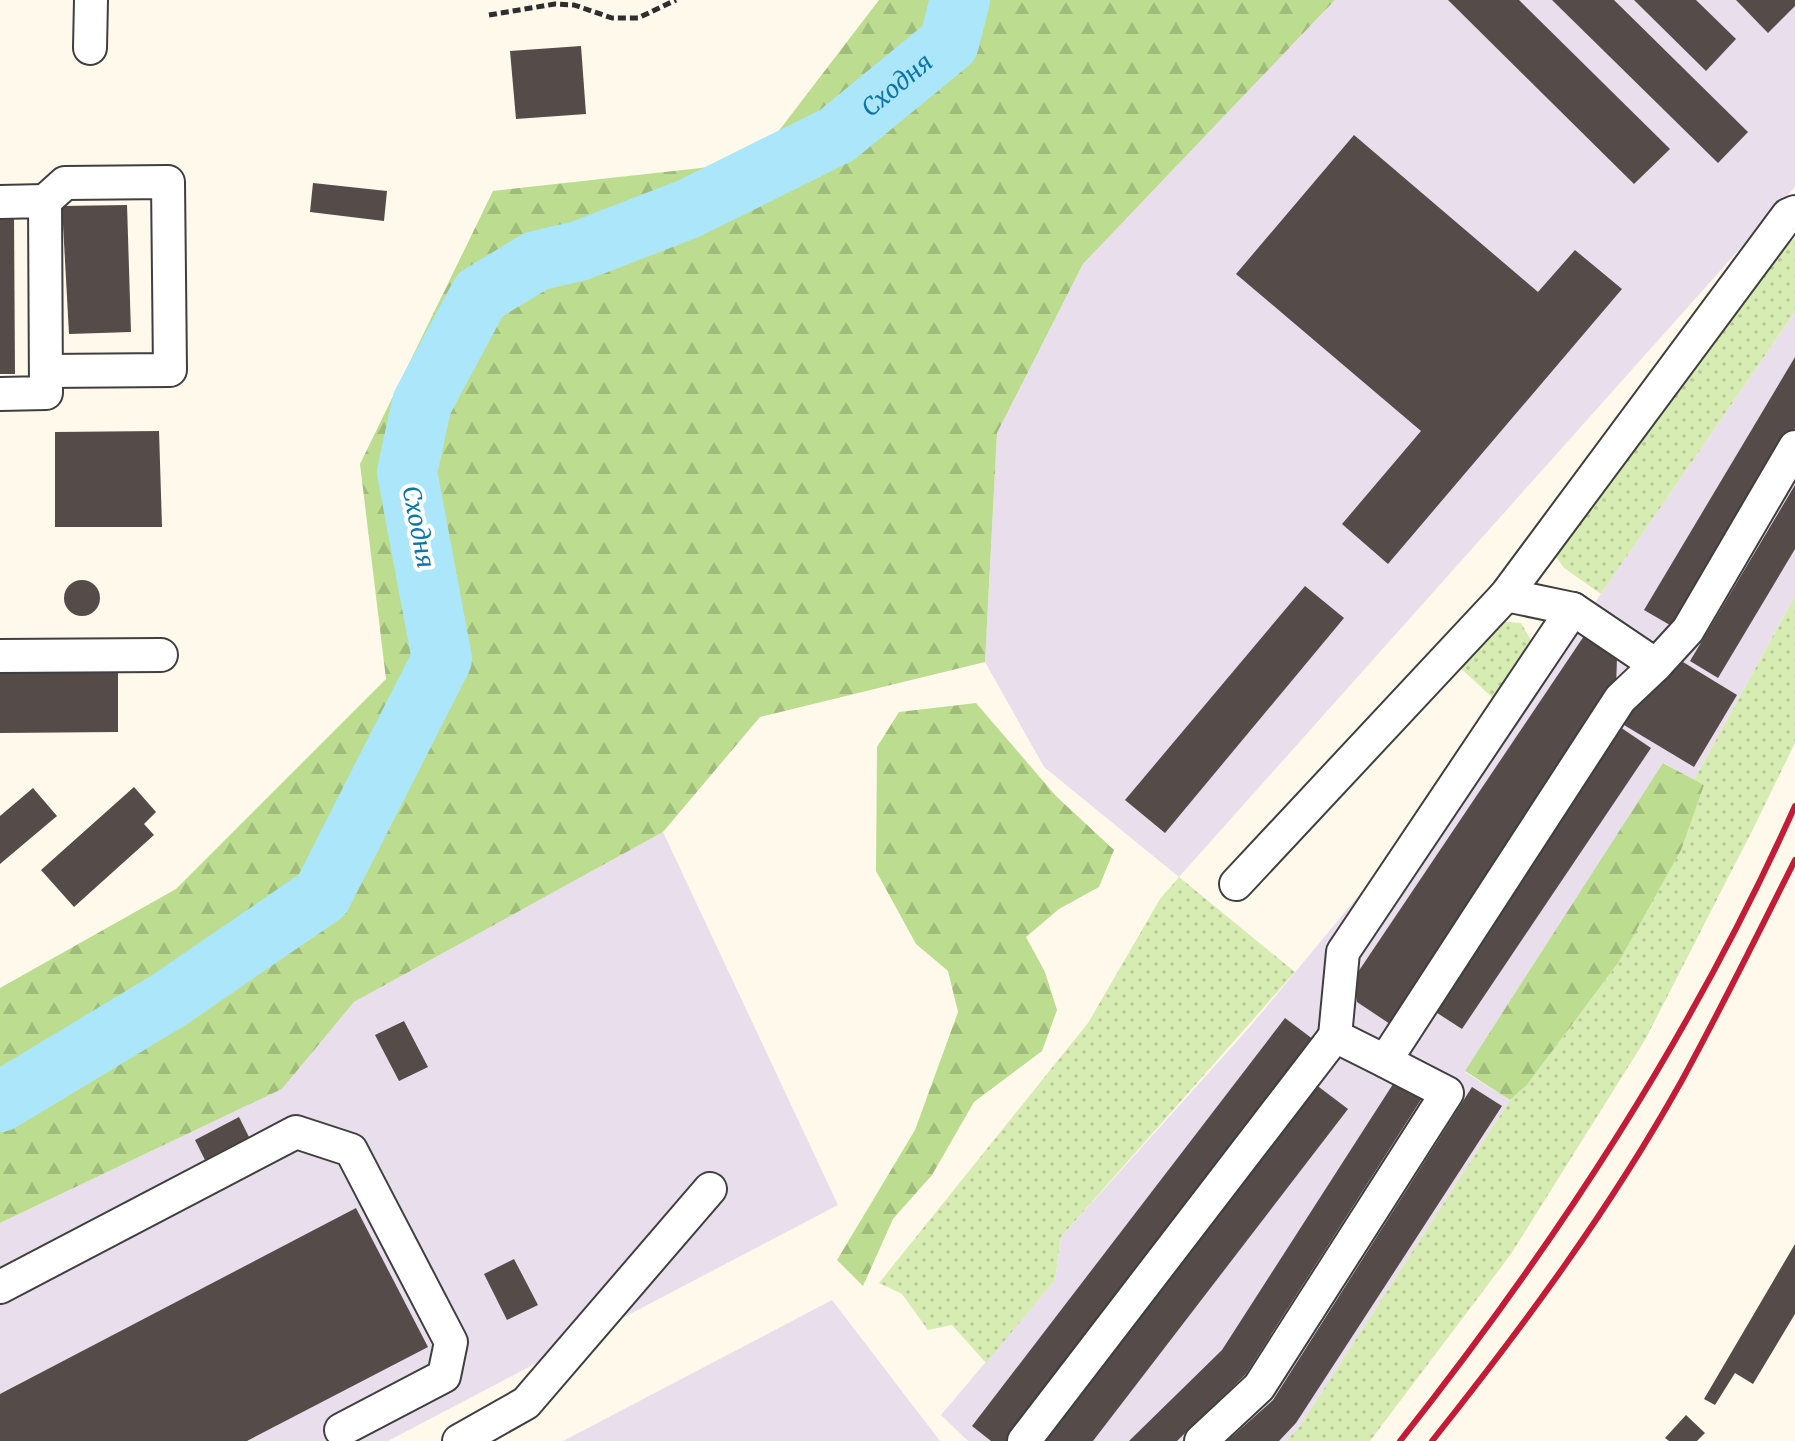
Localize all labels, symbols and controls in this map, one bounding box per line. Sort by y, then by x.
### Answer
water label: Сходня [855,47,939,123]
water label: Сходня [395,483,442,571]

